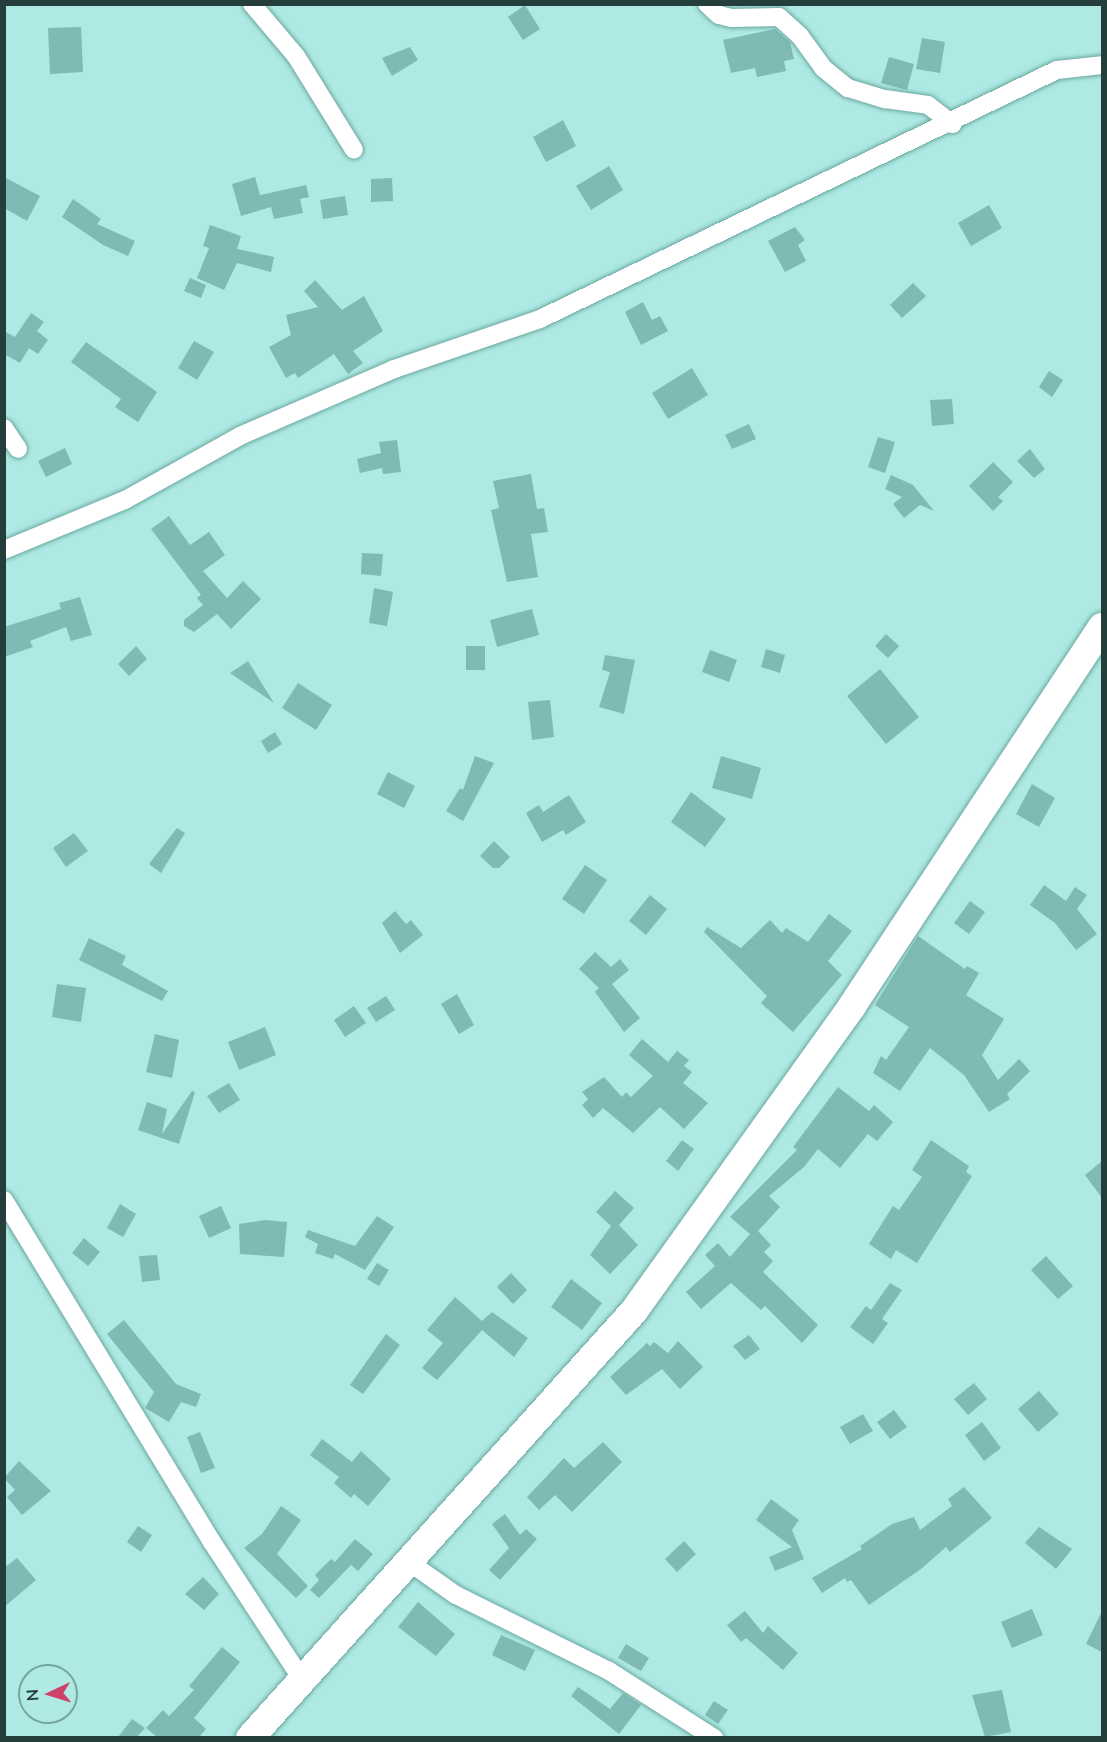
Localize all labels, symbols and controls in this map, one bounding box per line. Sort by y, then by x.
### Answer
north arrow [18,1664,78,1724]
text: N [22,1688,42,1702]

